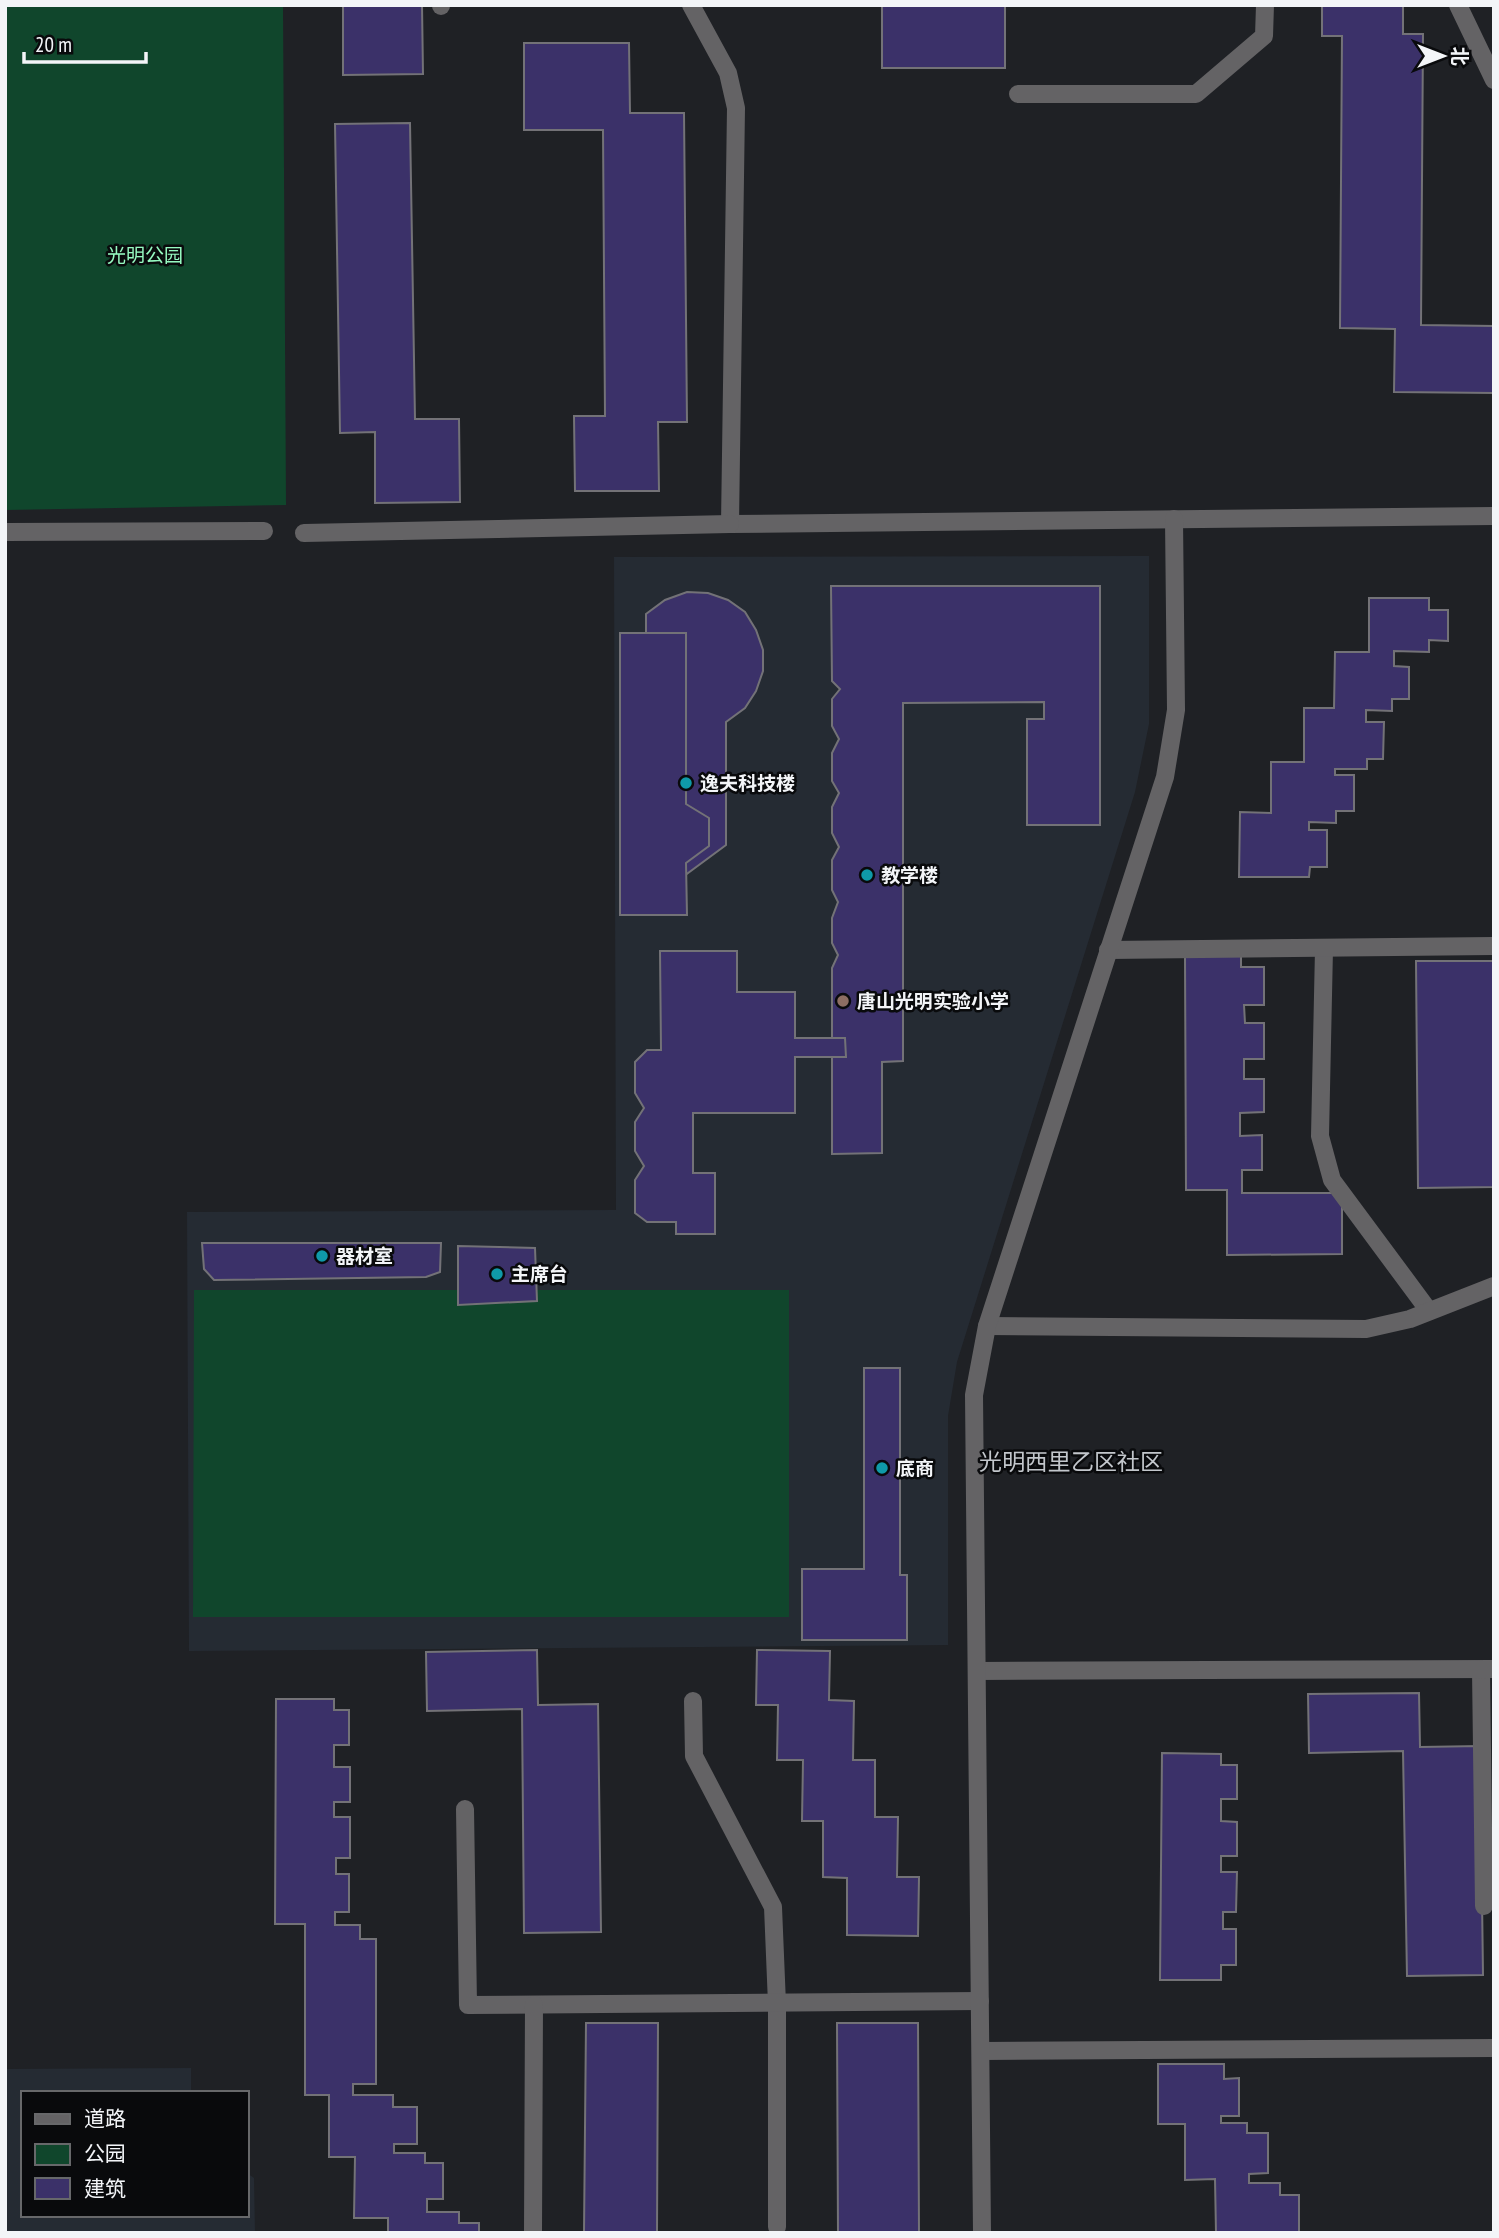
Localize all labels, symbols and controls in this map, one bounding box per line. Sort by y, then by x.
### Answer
scale bar [24,21,147,65]
north arrow [1408,21,1478,91]
text: 20 m [35,31,72,58]
text: 北 [1448,46,1472,66]
park label: 光明公园 [107,243,183,267]
place label: 逸夫科技楼 [700,771,795,795]
marker: 逸夫科技楼 [678,775,694,791]
place label: 教学楼 [881,863,938,887]
marker: 教学楼 [859,867,875,883]
place label: 唐山光明实验小学 [857,989,1009,1013]
marker: 唐山光明实验小学 [835,993,851,1009]
place label: 器材室 [336,1244,393,1268]
marker: 器材室 [314,1248,330,1264]
place label: 主席台 [511,1262,568,1286]
marker: 主席台 [489,1266,505,1282]
district label: 光明西里乙区社区 [979,1447,1163,1476]
place label: 底商 [896,1456,934,1480]
marker: 底商 [874,1460,890,1476]
legend [21,2091,248,2217]
text: 道路 [84,2105,126,2132]
text: 公园 [84,2140,126,2167]
text: 建筑 [84,2175,126,2202]

